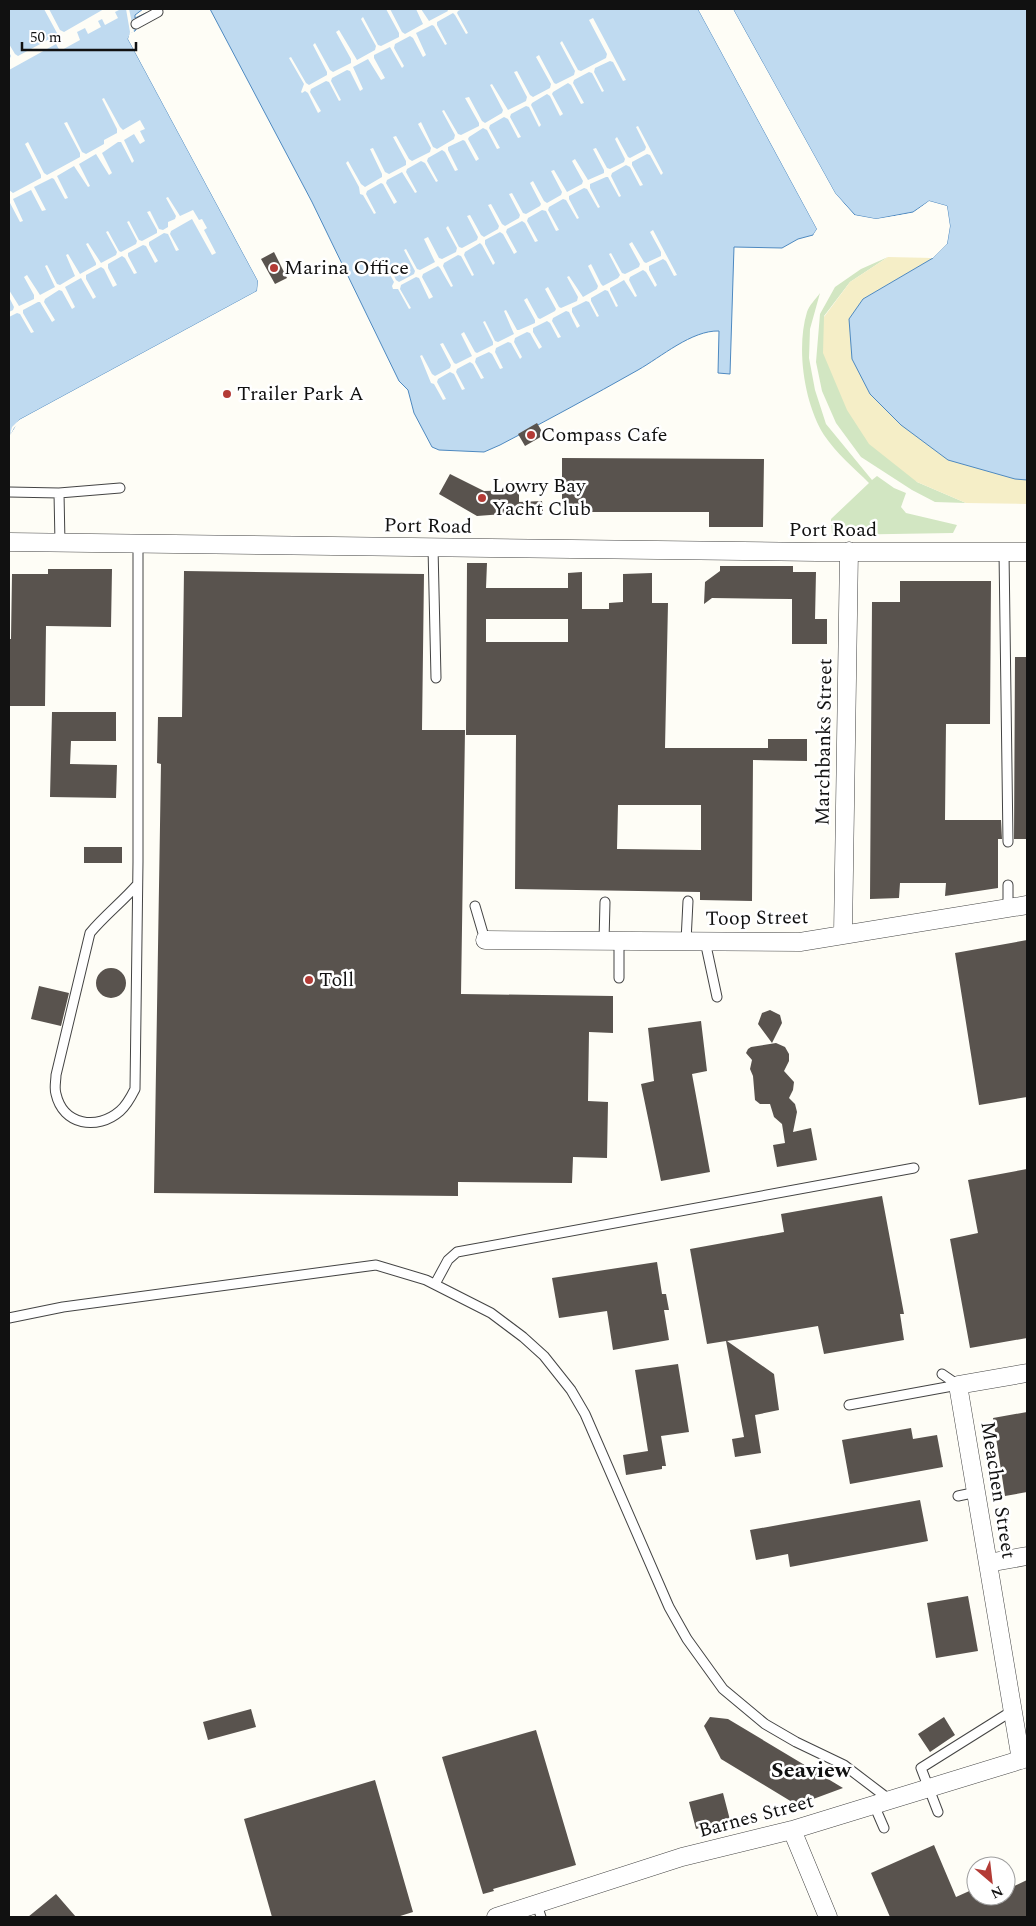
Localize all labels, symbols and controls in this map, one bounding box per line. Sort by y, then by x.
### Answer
scale bar [22,20,136,52]
text: 50 m [30,26,62,49]
place label: Marina Office [284,253,409,283]
marker: Marina Office [268,262,280,274]
place label: Trailer Park A [237,379,364,409]
marker: Trailer Park A [221,388,233,400]
place label: Compass Cafe [541,420,667,450]
marker: Compass Cafe [525,429,537,441]
place label: Lowry Bay Yacht Club [492,471,591,524]
marker: Lowry Bay Yacht Club [476,492,488,504]
street label: Port Road [384,510,472,542]
street label: Port Road [789,515,877,545]
street label: Marchbanks Street [808,658,840,826]
street label: Toop Street [705,902,809,934]
place label: Toll [319,965,354,995]
marker: Toll [303,974,315,986]
street label: Meachen Street [972,1419,1024,1561]
district label: Seaview [771,1754,852,1787]
street label: Barnes Street [695,1786,817,1846]
north arrow [966,1856,1016,1906]
text: N [987,1880,1007,1904]

